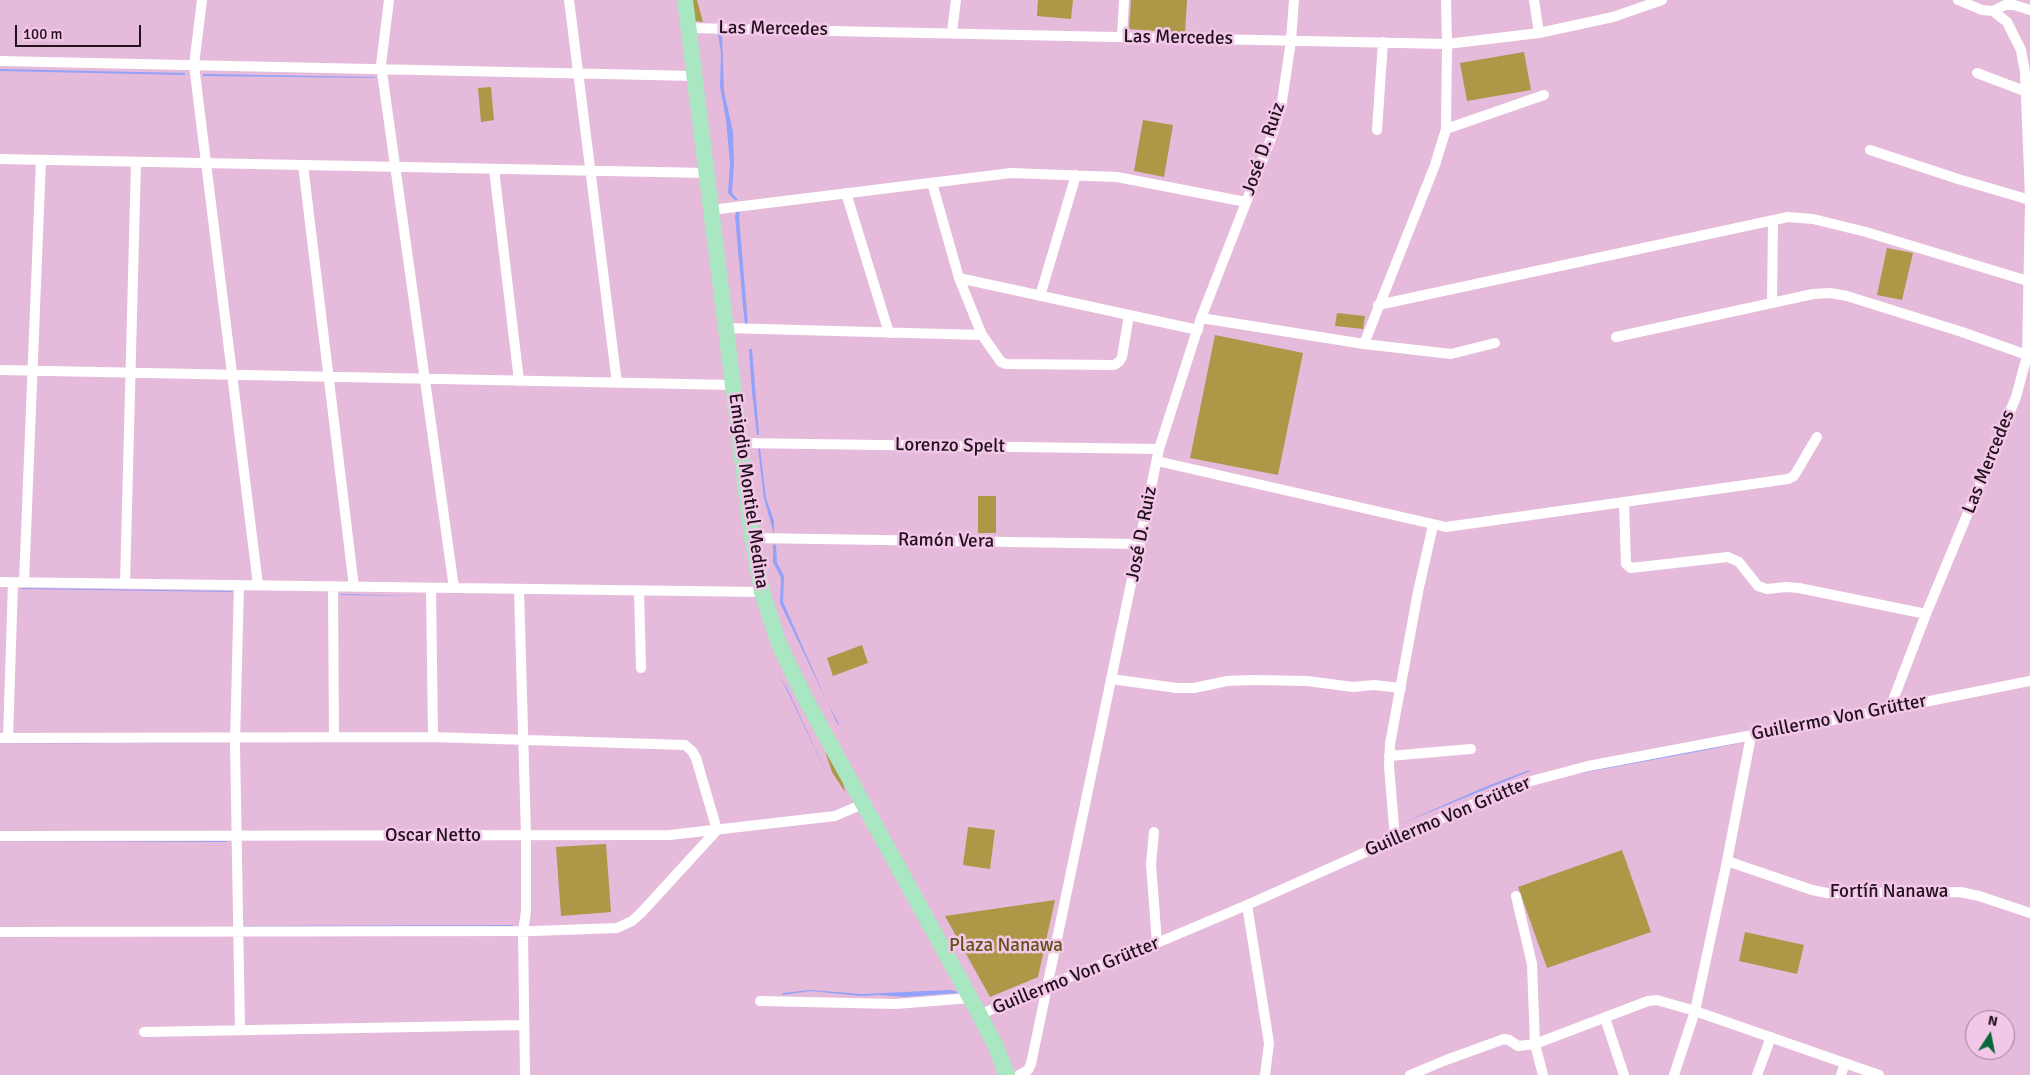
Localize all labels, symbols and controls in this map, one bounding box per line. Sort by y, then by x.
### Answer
scale bar [18,15,144,47]
street label: Las Mercedes [718,17,828,41]
text: 100 m [23,25,63,43]
street label: Las Mercedes [1123,26,1233,50]
street label: José D. Ruiz [1238,100,1290,198]
street label: Emigdio Montiel Medina [723,392,773,590]
street label: Las Mercedes [1958,407,2020,517]
street label: Lorenzo Spelt [895,434,1005,458]
street label: José D. Ruiz [1122,485,1162,583]
street label: Ramón Vera [898,529,994,553]
street label: Guillermo Von Grütter [1750,690,1928,746]
street label: Guillermo Von Grütter [1362,772,1534,862]
street label: Oscar Netto [385,825,481,847]
street label: Fortíñ Nanawa [1830,881,1948,903]
street label: Guillermo Von Grütter [989,932,1163,1020]
park label: Plaza Nanawa [949,935,1063,957]
north arrow [1965,1010,2015,1060]
text: N [1986,1011,1999,1030]

